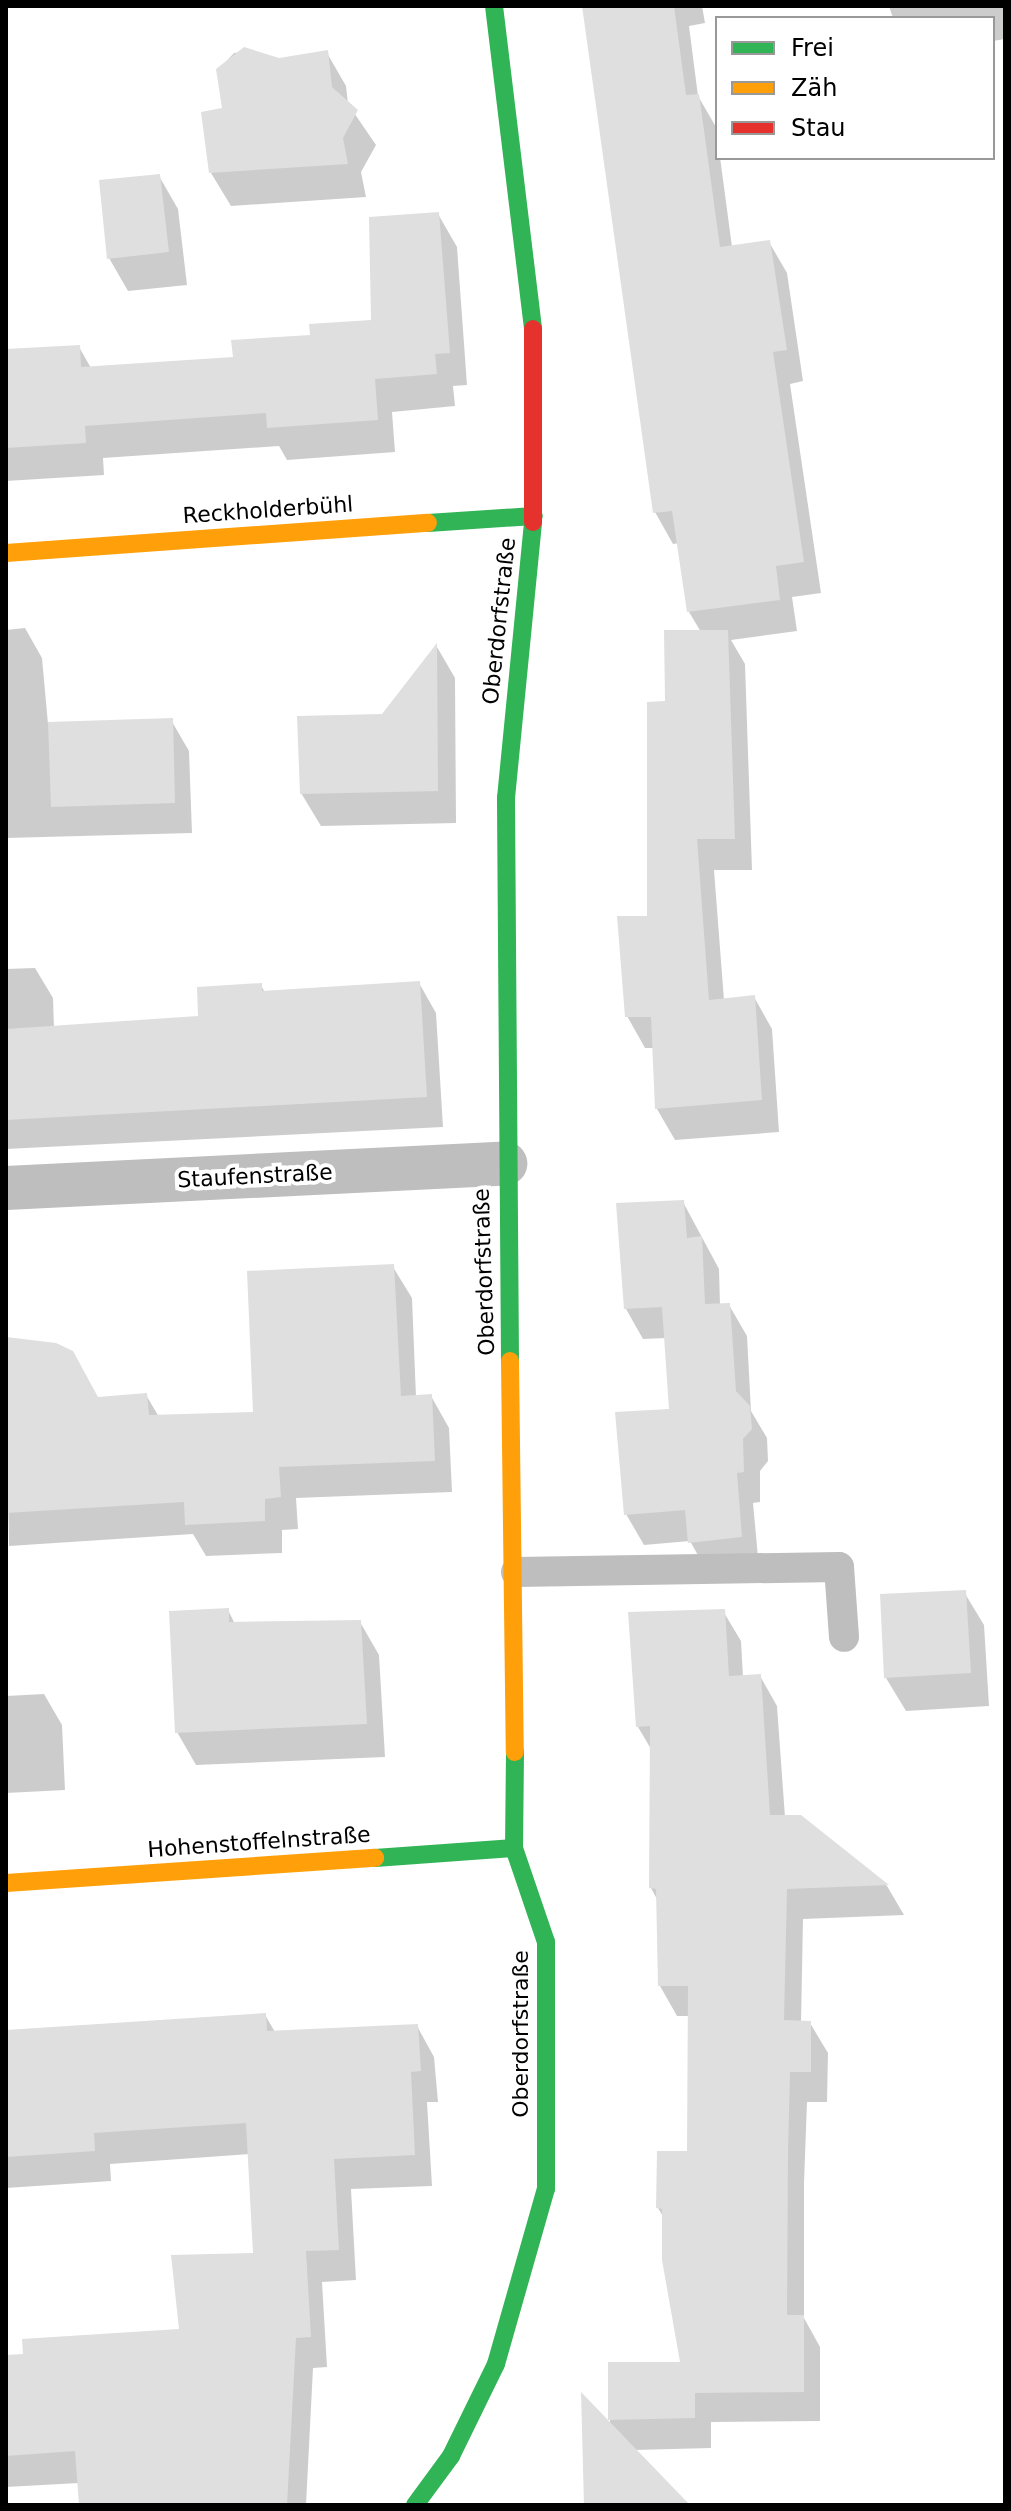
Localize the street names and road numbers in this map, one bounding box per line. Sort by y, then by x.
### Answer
street label: Reckholderbühl [182,491,354,529]
street label: Oberdorfstraße [477,536,521,706]
street label: Staufenstraße [177,1159,333,1193]
street label: Oberdorfstraße [468,1188,500,1356]
street label: Hohenstoffelnstraße [146,1821,372,1863]
street label: Oberdorfstraße [508,1950,534,2118]

